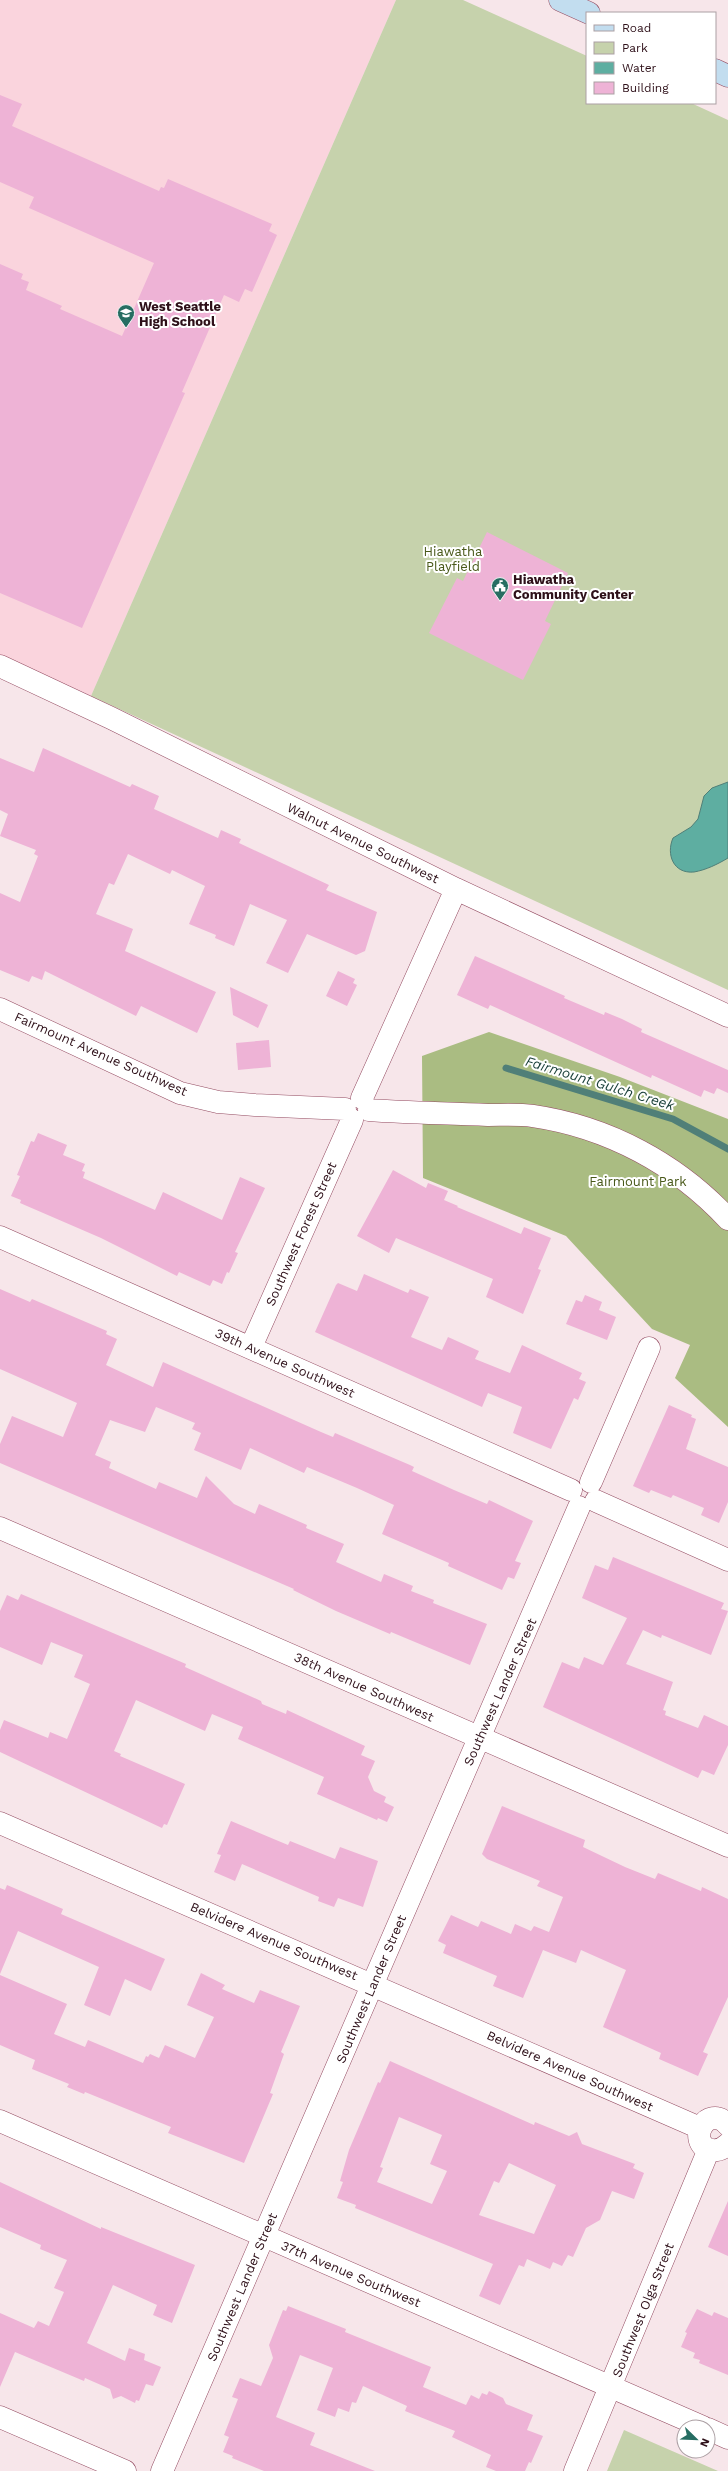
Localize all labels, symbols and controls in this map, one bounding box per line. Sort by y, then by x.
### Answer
legend [586,12,716,104]
text: Road [622,21,651,35]
text: Park [622,41,648,55]
text: Water [622,61,657,75]
text: Building [622,81,669,95]
place label: West Seattle High School [139,299,221,329]
school or university icon: West Seattle High School [116,303,136,328]
park label: Hiawatha Playfield [424,544,483,574]
place label: Hiawatha Community Center [513,572,634,602]
public building icon: Hiawatha Community Center [490,576,510,601]
street label: Walnut Avenue Southwest [285,800,442,887]
street label: Fairmount Avenue Southwest [12,1009,190,1099]
water label: Fairmount Gulch Creek [524,1053,677,1113]
street label: Southwest Forest Street [262,1159,340,1308]
park label: Fairmount Park [589,1174,687,1189]
street label: 39th Avenue Southwest [213,1325,358,1401]
street label: Southwest Lander Street [461,1615,540,1768]
street label: 38th Avenue Southwest [292,1649,437,1725]
street label: Belvidere Avenue Southwest [188,1899,361,1983]
street label: Southwest Lander Street [333,1912,409,2065]
street label: Belvidere Avenue Southwest [484,2027,656,2115]
street label: Southwest Lander Street [204,2210,280,2363]
street label: 37th Avenue Southwest [279,2238,424,2310]
street label: Southwest Olga Street [609,2240,677,2379]
north arrow [676,2419,716,2459]
text: N [697,2436,712,2449]

